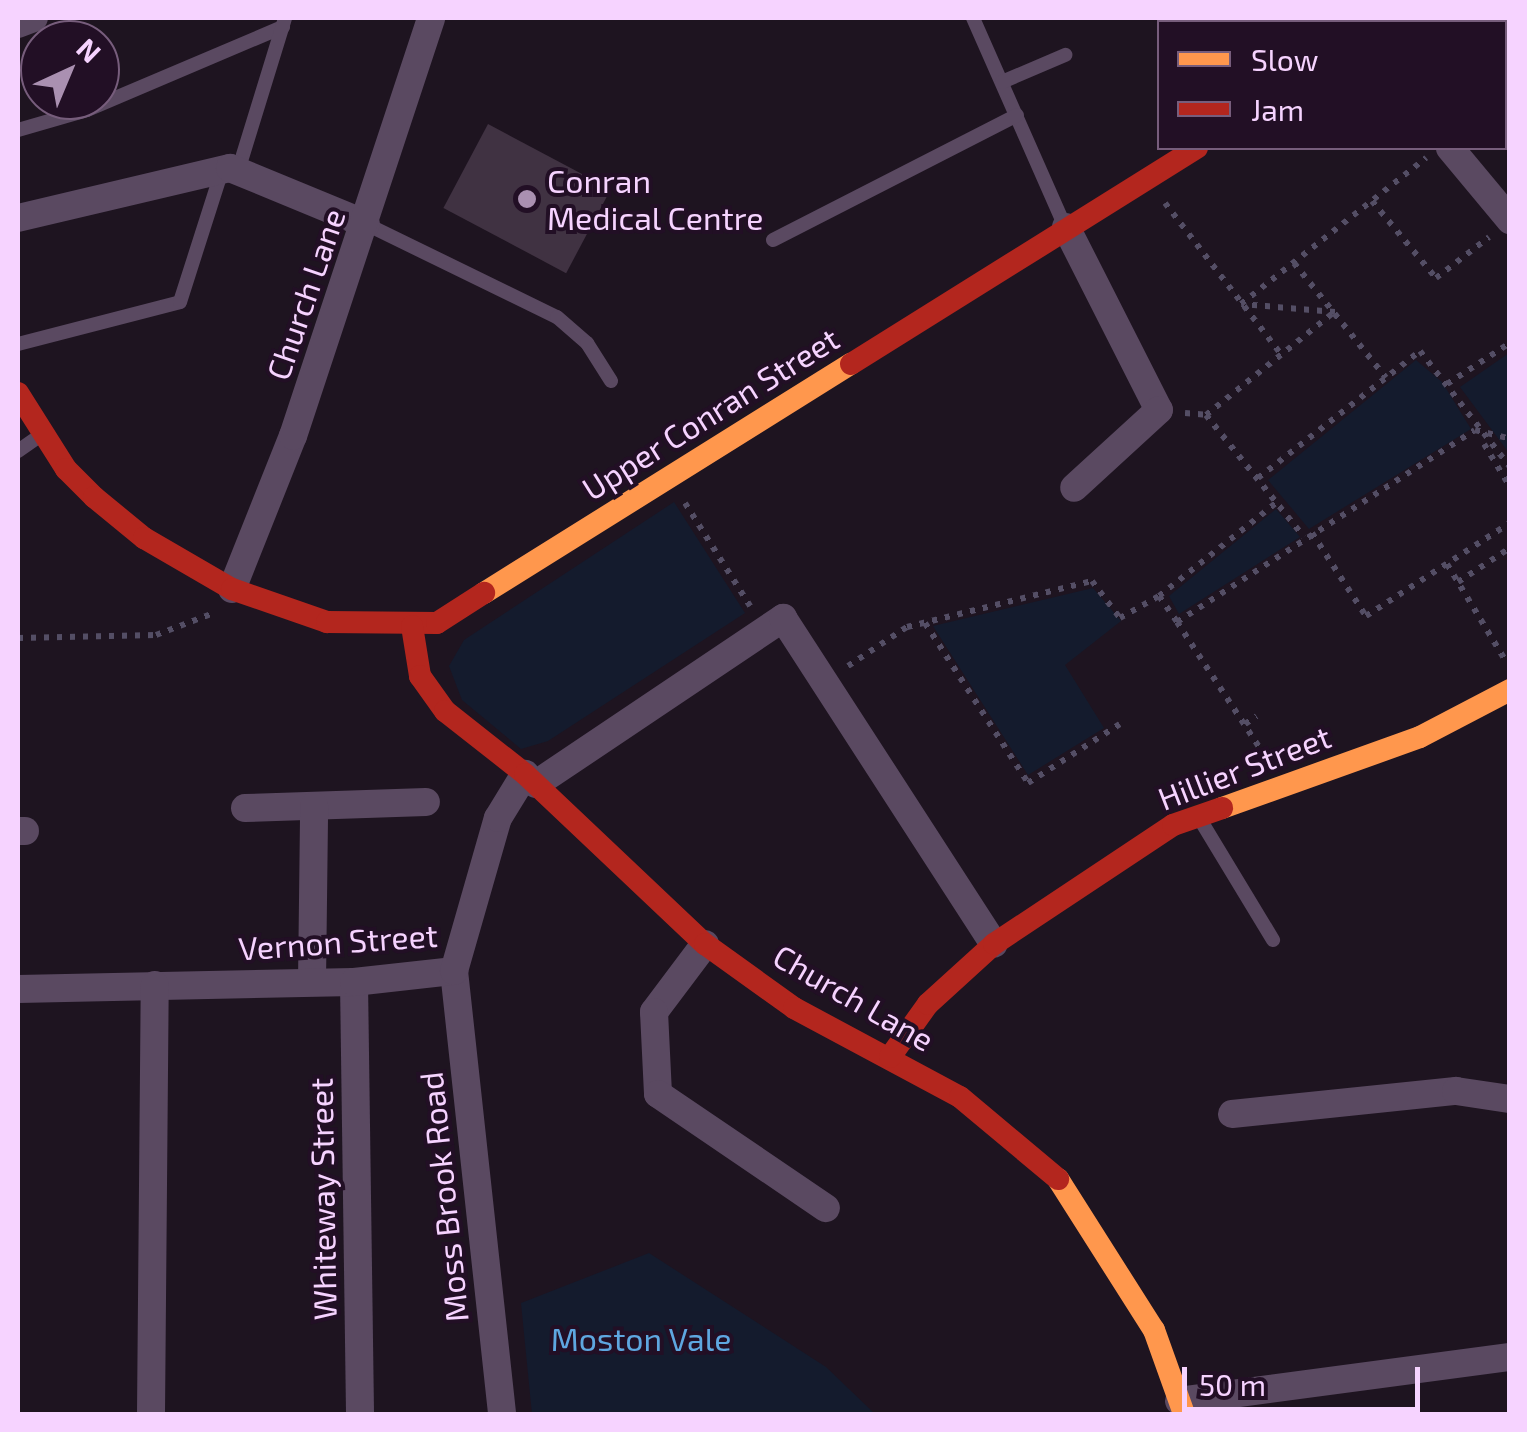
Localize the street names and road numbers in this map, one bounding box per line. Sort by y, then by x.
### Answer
street label: Church Lane [258,203,352,385]
street label: Upper Conran Street [574,318,846,508]
street label: Hillier Street [1152,716,1336,818]
street label: Vernon Street [237,915,439,967]
street label: Church Lane [767,936,941,1058]
street label: Moss Brook Road [411,1070,475,1324]
street label: Whiteway Street [301,1077,343,1321]

